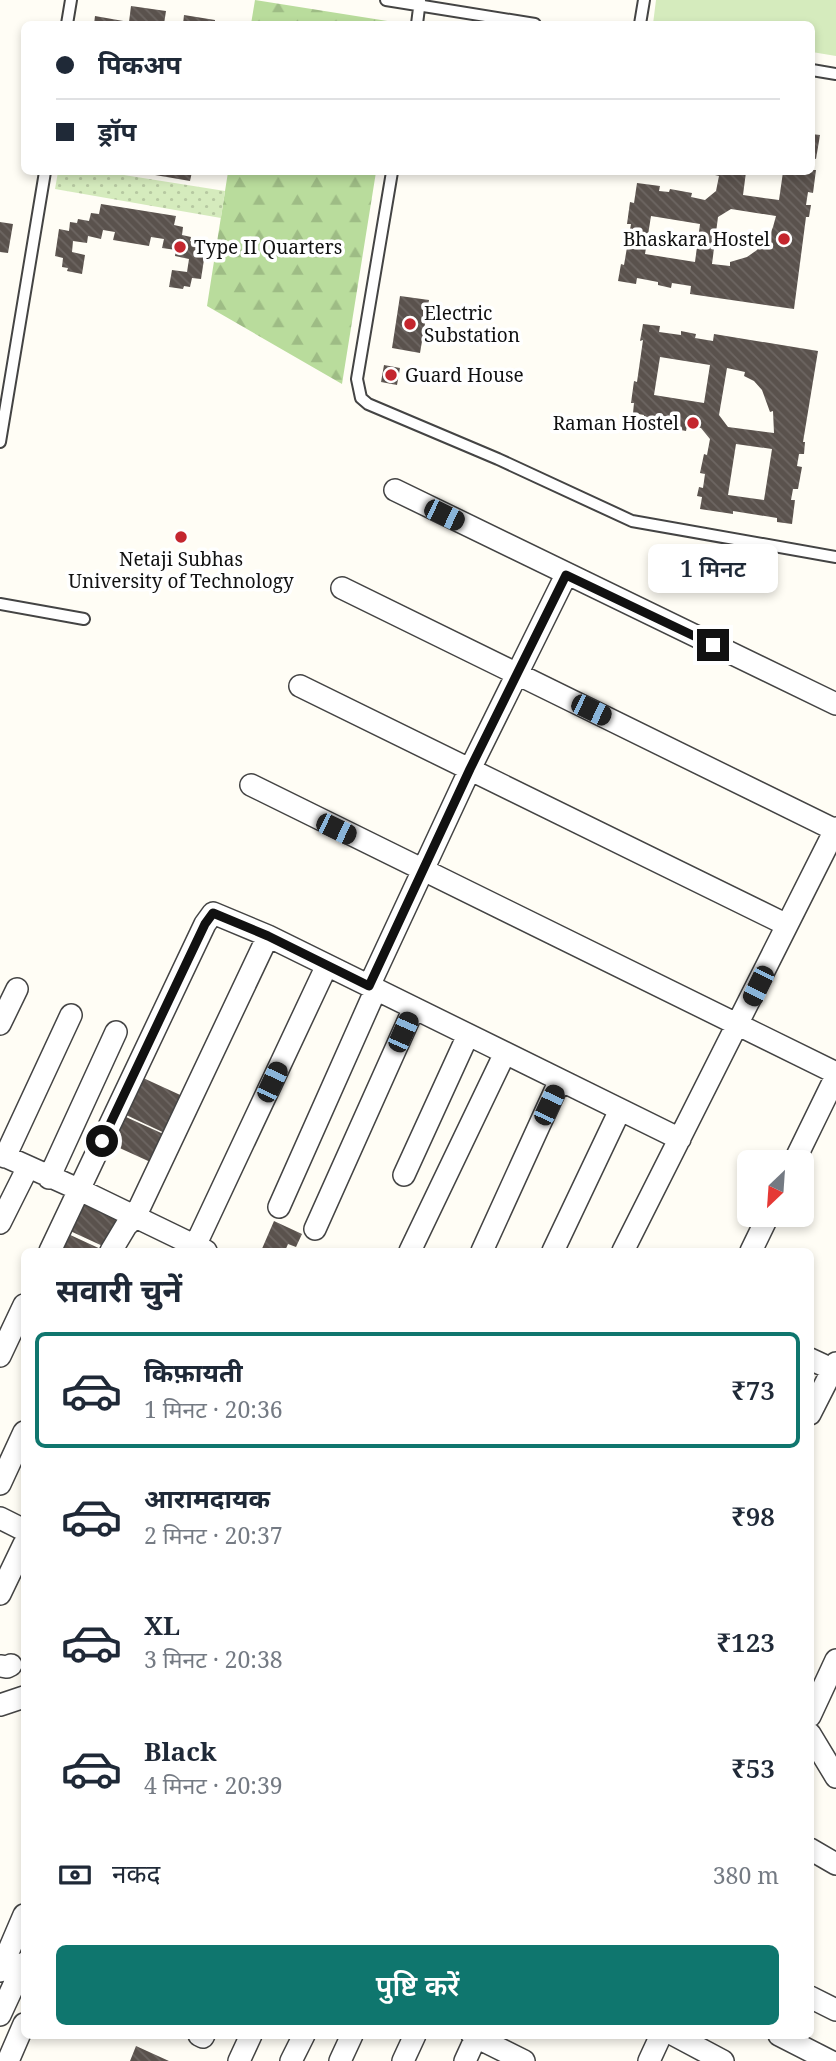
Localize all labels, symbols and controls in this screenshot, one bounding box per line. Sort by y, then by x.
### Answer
text: पिकअप [98,46,181,82]
text: ड्रॉप [98,113,136,149]
place label: Bhaskara Hostel [623,226,770,252]
marker: Bhaskara Hostel [776,231,792,247]
place label: Type II Quarters [194,234,342,260]
marker: Type II Quarters [172,239,188,255]
place label: Electric Substation [424,300,520,348]
marker: Electric Substation [402,316,418,332]
place label: Guard House [405,362,524,388]
marker: Guard House [383,367,399,383]
place label: Raman Hostel [553,410,679,436]
marker: Raman Hostel [685,415,701,431]
car [421,496,468,534]
marker: Netaji Subhas University of Technology [173,529,189,545]
callout: 1 मिनट [648,544,778,592]
place label: Netaji Subhas University of Technology [68,546,294,594]
text: 1 मिनट [680,552,746,584]
route end [697,629,729,661]
car [568,691,615,729]
car [313,810,360,848]
car [740,963,777,1009]
car [385,1009,422,1055]
car [254,1059,291,1105]
car [531,1082,568,1128]
route start [86,1125,118,1157]
north arrow [737,1150,814,1227]
map controls [737,1150,814,1227]
text: सवारी चुनें [56,1268,182,1311]
text: किफ़ायती [144,1354,243,1390]
icon: car [60,1359,123,1422]
text: ₹73 [731,1372,775,1408]
text: 1 मिनट · 20:36 [144,1393,283,1425]
text: आरामदायक [144,1480,270,1516]
icon: car [60,1485,123,1548]
text: ₹98 [731,1498,775,1534]
text: 2 मिनट · 20:37 [144,1519,283,1551]
text: XL [144,1607,180,1643]
icon: car [60,1611,123,1674]
text: ₹123 [717,1624,775,1660]
text: 3 मिनट · 20:38 [144,1643,283,1675]
text: Black [144,1733,217,1769]
icon: car [60,1737,123,1800]
text: ₹53 [731,1750,775,1786]
text: 4 मिनट · 20:39 [144,1769,283,1801]
text: नकद [112,1855,160,1891]
icon: cash [56,1856,94,1894]
text: 380 m [713,1859,779,1891]
button: पुष्टि करें [56,1945,779,2025]

